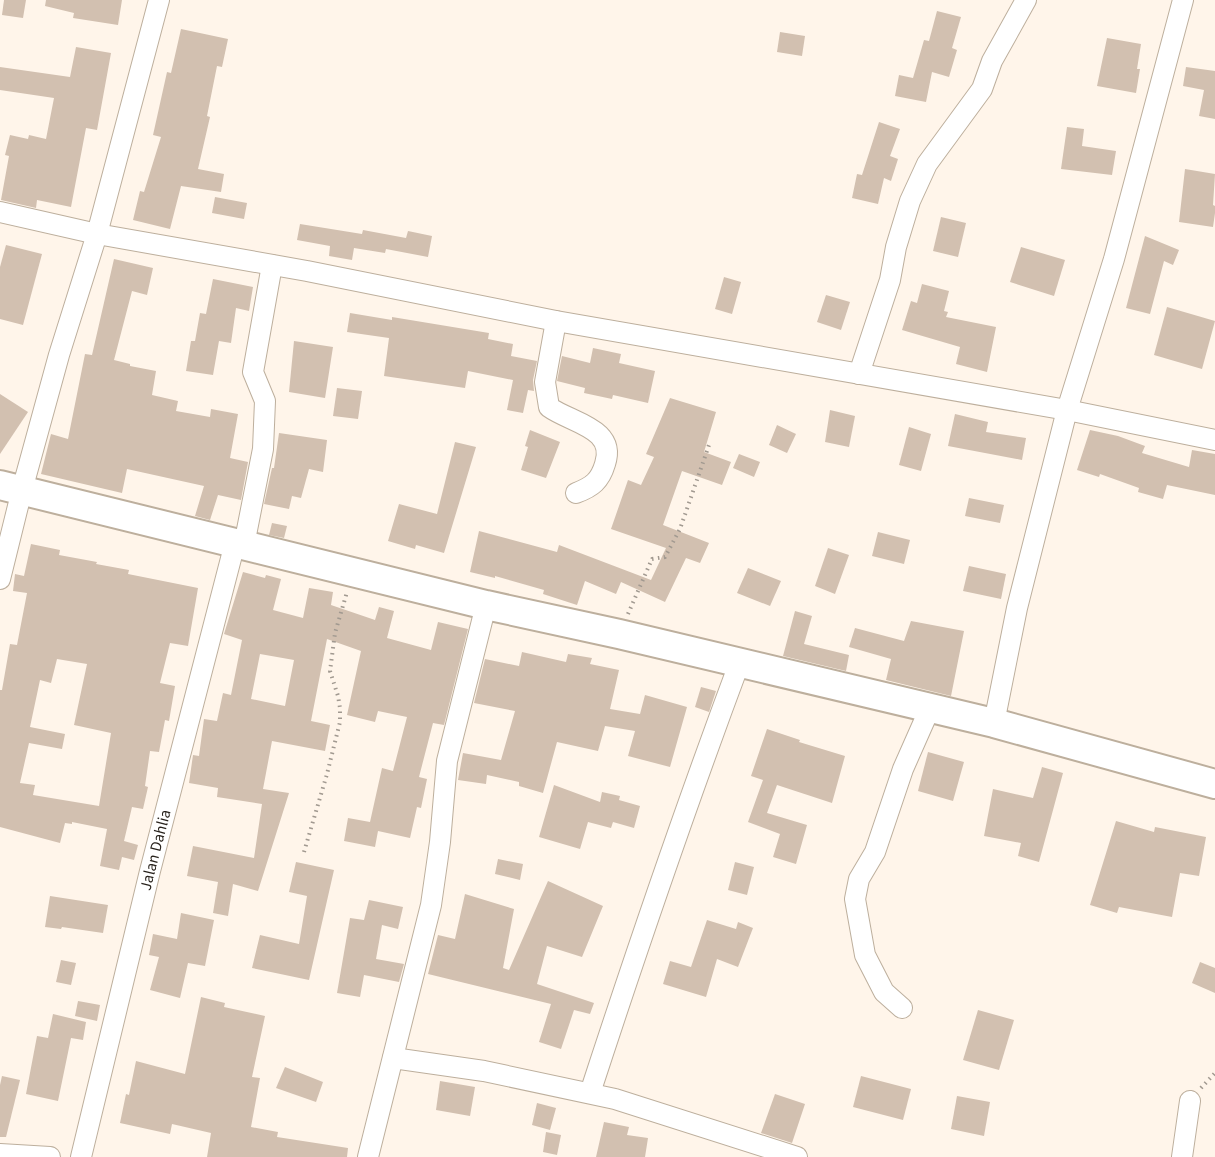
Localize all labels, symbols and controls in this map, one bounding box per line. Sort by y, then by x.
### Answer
street label: Jalan Dahlia [135,807,176,893]

